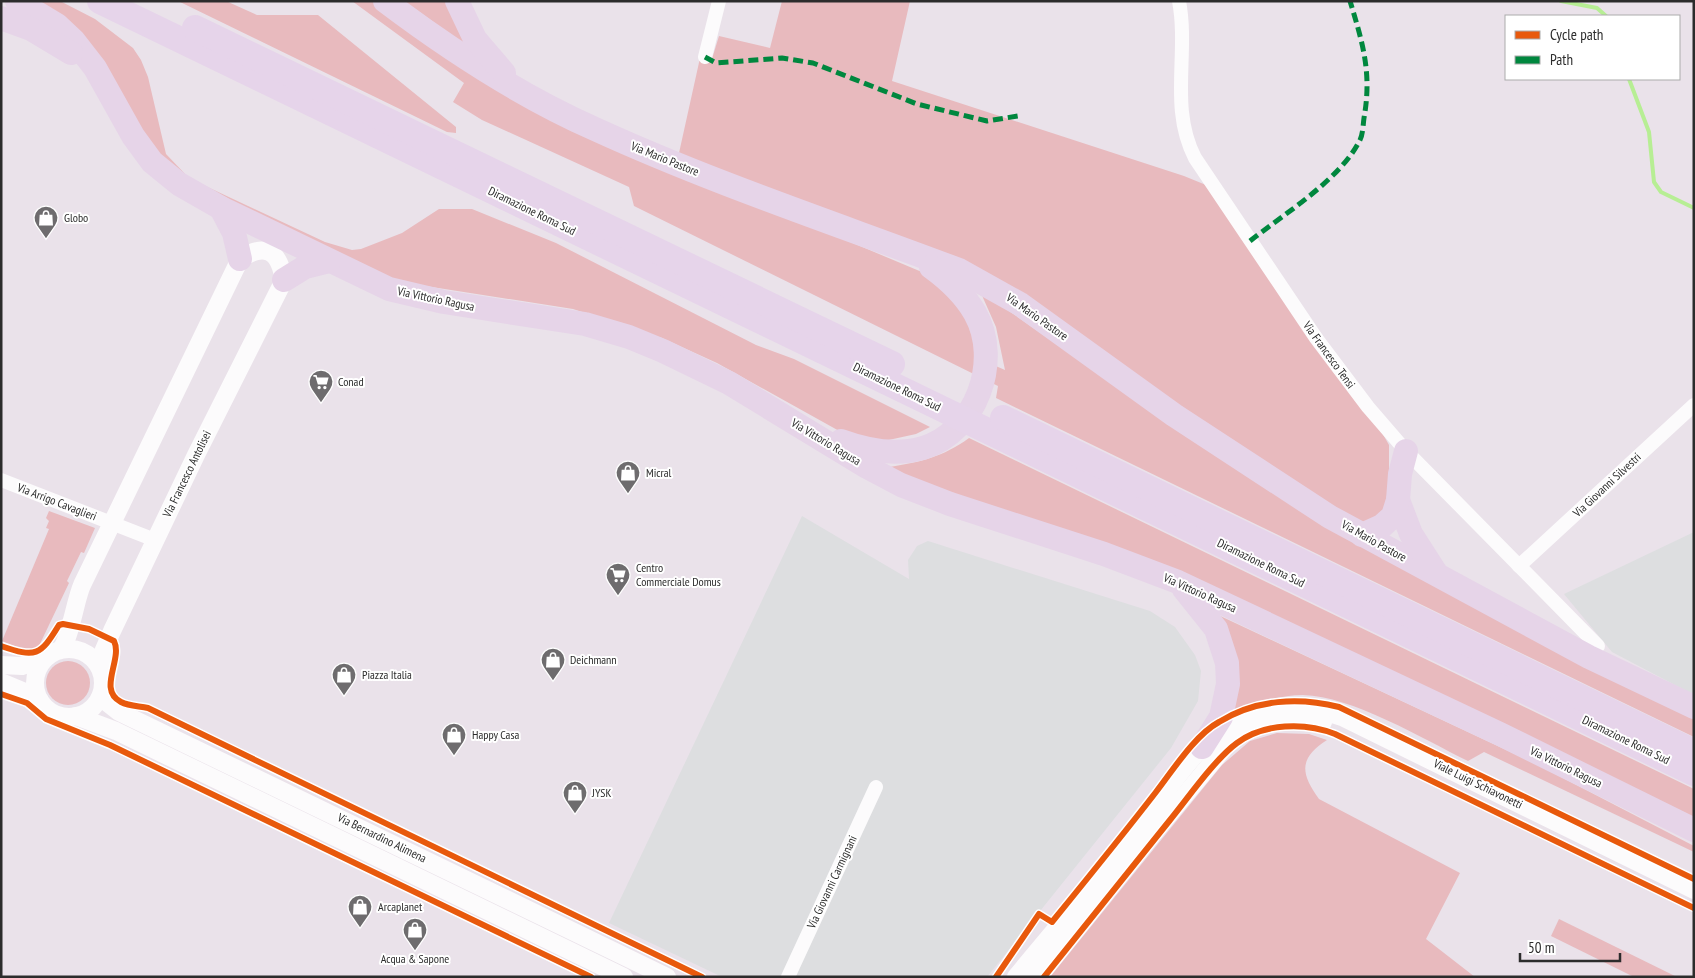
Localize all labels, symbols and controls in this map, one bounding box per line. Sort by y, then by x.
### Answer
legend [1505,15,1680,80]
text: Cycle path [1550,25,1603,44]
text: Path [1550,50,1573,69]
street label: Via Mario Pastore [628,138,701,179]
street label: Diramazione Roma Sud [486,183,578,238]
shop icon: Globo [33,205,59,239]
place label: Globo [64,210,88,225]
street label: Via Vittorio Ragusa [395,283,476,314]
street label: Via Mario Pastore [1003,289,1071,343]
street label: Via Francesco Tensi [1299,317,1359,391]
street label: Diramazione Roma Sud [851,359,943,414]
supermarket icon: Conad [308,369,334,403]
place label: Conad [338,374,364,389]
street label: Via Vittorio Ragusa [788,414,864,468]
street label: Via Francesco Antolisei [159,428,214,521]
street label: Via Giovanni Silvestri [1569,449,1644,521]
shop icon: Micral [615,460,641,494]
place label: Micral [646,465,672,480]
street label: Via Arrigo Cavaglieri [14,479,99,524]
street label: Via Mario Pastore [1338,516,1409,565]
street label: Diramazione Roma Sud [1215,535,1307,590]
place label: Centro Commerciale Domus [636,560,721,589]
supermarket icon: Centro Commerciale Domus [605,562,631,596]
street label: Via Vittorio Ragusa [1160,569,1239,615]
shop icon: Deichmann [540,647,566,681]
place label: Deichmann [570,652,617,667]
shop icon: Piazza Italia [331,662,357,696]
place label: Piazza Italia [362,667,412,682]
street label: Diramazione Roma Sud [1580,712,1672,767]
shop icon: Happy Casa [441,722,467,756]
place label: Happy Casa [472,727,519,742]
street label: Via Vittorio Ragusa [1527,742,1605,791]
street label: Viale Luigi Schiavonetti [1430,755,1525,812]
shop icon: JYSK [562,780,588,814]
place label: JYSK [591,785,611,800]
street label: Via Bernardino Alimena [334,809,429,866]
street label: Via Giovanni Carmignani [803,833,860,932]
shop icon: Arcaplanet [347,894,373,928]
place label: Arcaplanet [378,899,423,914]
shop icon: Acqua & Sapone [402,917,428,951]
scale bar [1520,930,1620,962]
text: 50 m [1528,938,1554,957]
place label: Acqua & Sapone [381,951,449,966]

